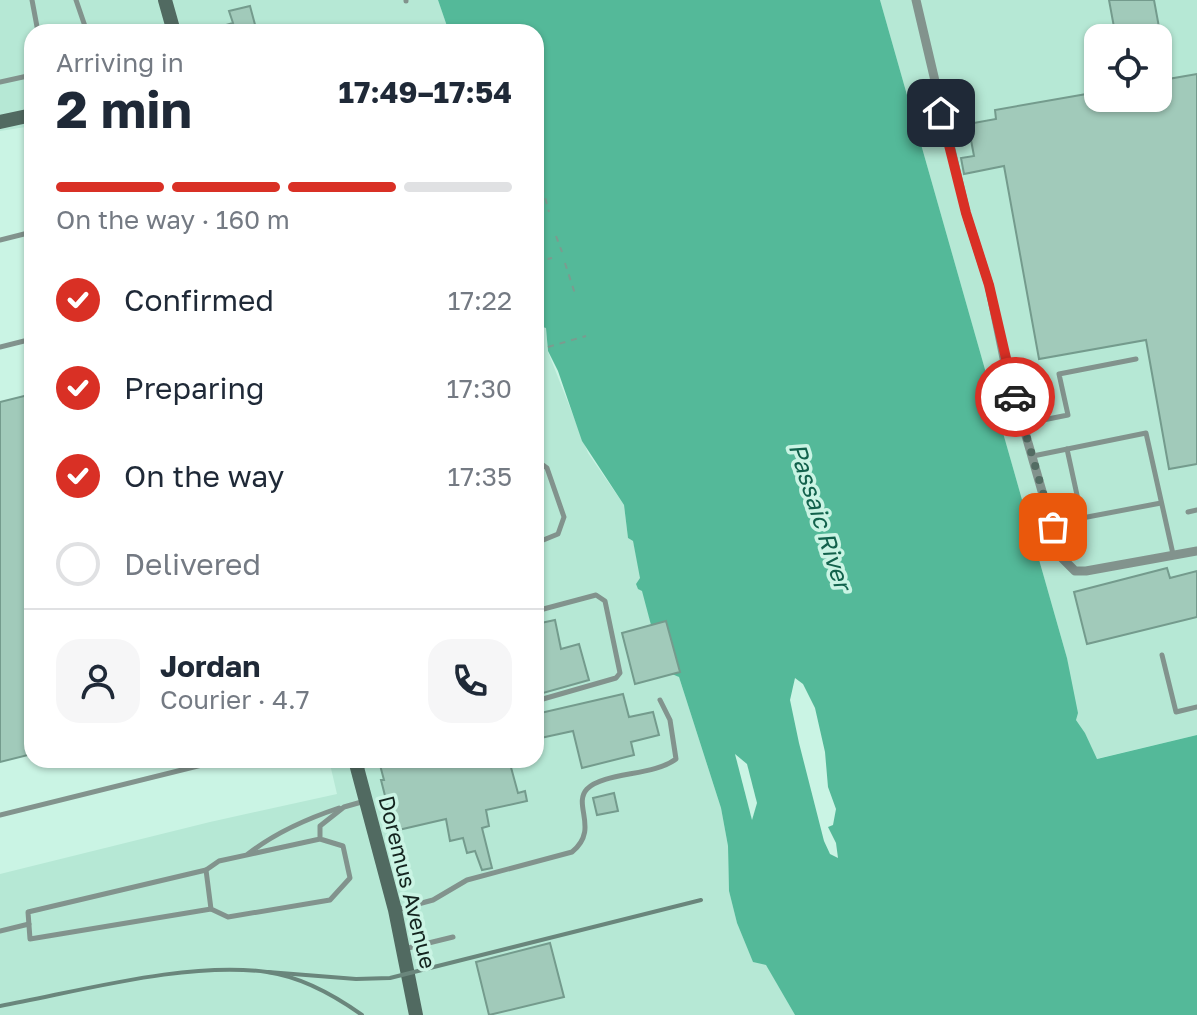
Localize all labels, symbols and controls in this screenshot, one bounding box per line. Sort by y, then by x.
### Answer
map controls [1084,24,1172,112]
button: locate [1084,24,1172,112]
text: Arriving in [56,47,184,78]
text: 17:49–17:54 [338,74,512,110]
text: 2 min [56,77,192,139]
pin [907,79,975,147]
icon: home [919,91,963,135]
text: On the way · 160 m [56,204,290,235]
icon: check [56,278,100,322]
text: Confirmed [124,282,274,318]
text: 17:22 [448,285,512,316]
courier [975,357,1055,437]
icon: check [56,366,100,410]
text: Preparing [124,370,265,406]
text: 17:30 [446,373,512,404]
icon: car [993,375,1037,419]
water label: Passaic River [784,439,859,596]
icon: check [56,454,100,498]
text: On the way [124,458,284,494]
text: 17:35 [448,461,512,492]
pin [1019,493,1087,561]
icon: bag [1031,505,1075,549]
text: Delivered [124,546,261,582]
button: person [56,639,140,723]
button: phone [428,639,512,723]
text: Jordan [160,648,260,684]
text: Courier · 4.7 [160,684,310,715]
street label: Doremus Avenue [373,793,443,971]

